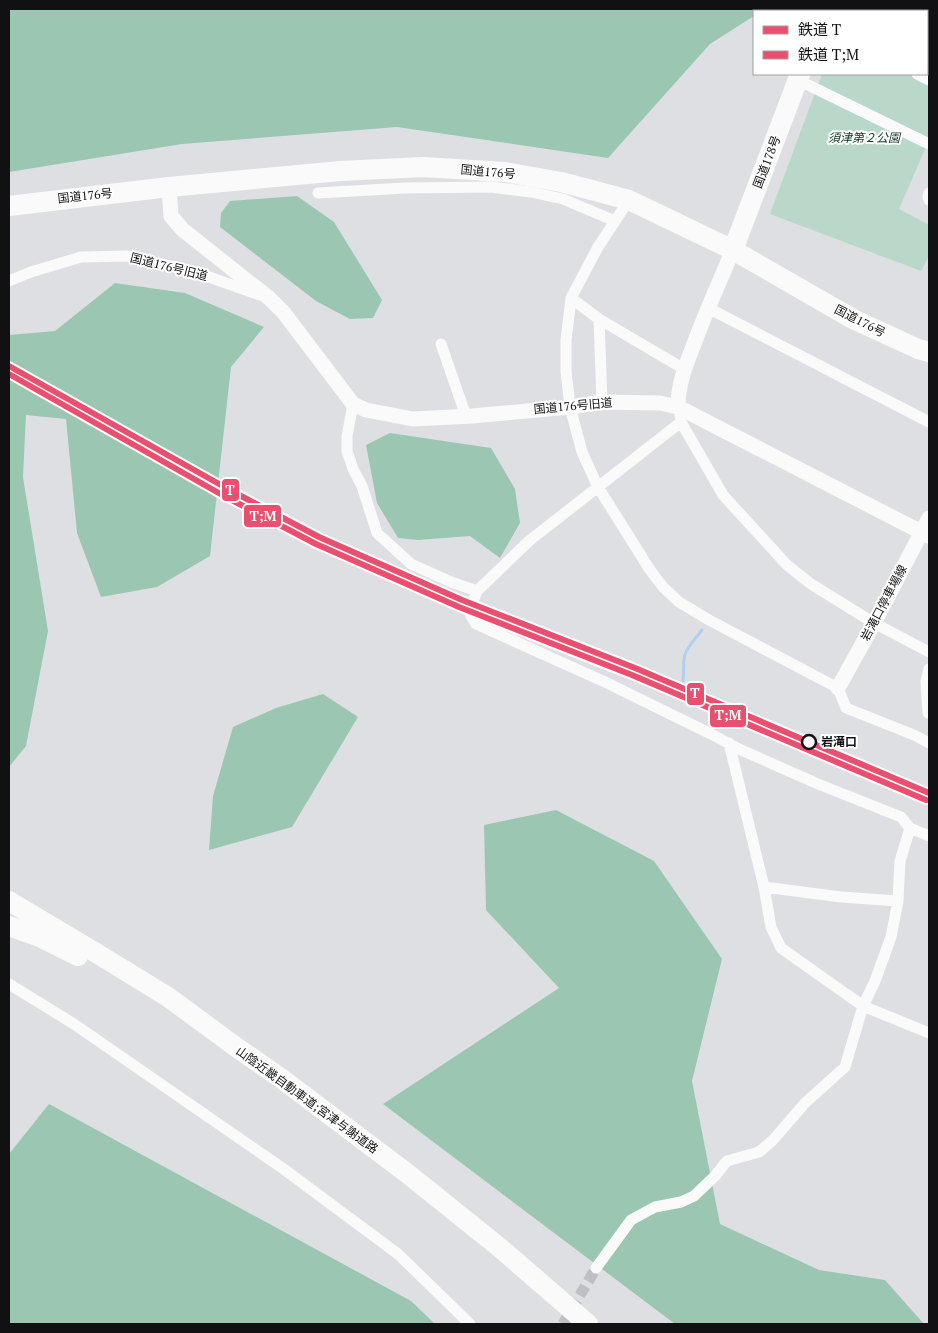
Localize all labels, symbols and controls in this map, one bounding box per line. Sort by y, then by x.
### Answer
legend [753,10,928,75]
text: 鉄道 T [798,19,841,39]
text: 鉄道 T;M [798,44,859,64]
park label: 須津第２公園 [828,130,902,145]
street label: 国道178号 [750,133,783,190]
street label: 国道176号 [460,162,516,181]
street label: 国道176号 [57,185,113,206]
street label: 国道176号旧道 [129,250,209,283]
street label: 国道176号 [832,301,888,340]
street label: 国道176号旧道 [533,395,613,416]
line badge: T [221,478,240,502]
text: T [225,480,235,499]
line badge: T;M [243,504,282,528]
text: T;M [249,506,277,525]
street label: 岩滝口停車場線 [857,562,910,643]
line badge: T [686,682,705,706]
text: T [690,683,700,702]
line badge: T;M [709,704,747,728]
text: T;M [714,705,742,724]
marker: 岩滝口 [801,734,817,750]
place label: 岩滝口 [821,734,857,749]
street label: 山陰近畿自動車道;宮津与謝道路 [233,1043,381,1156]

